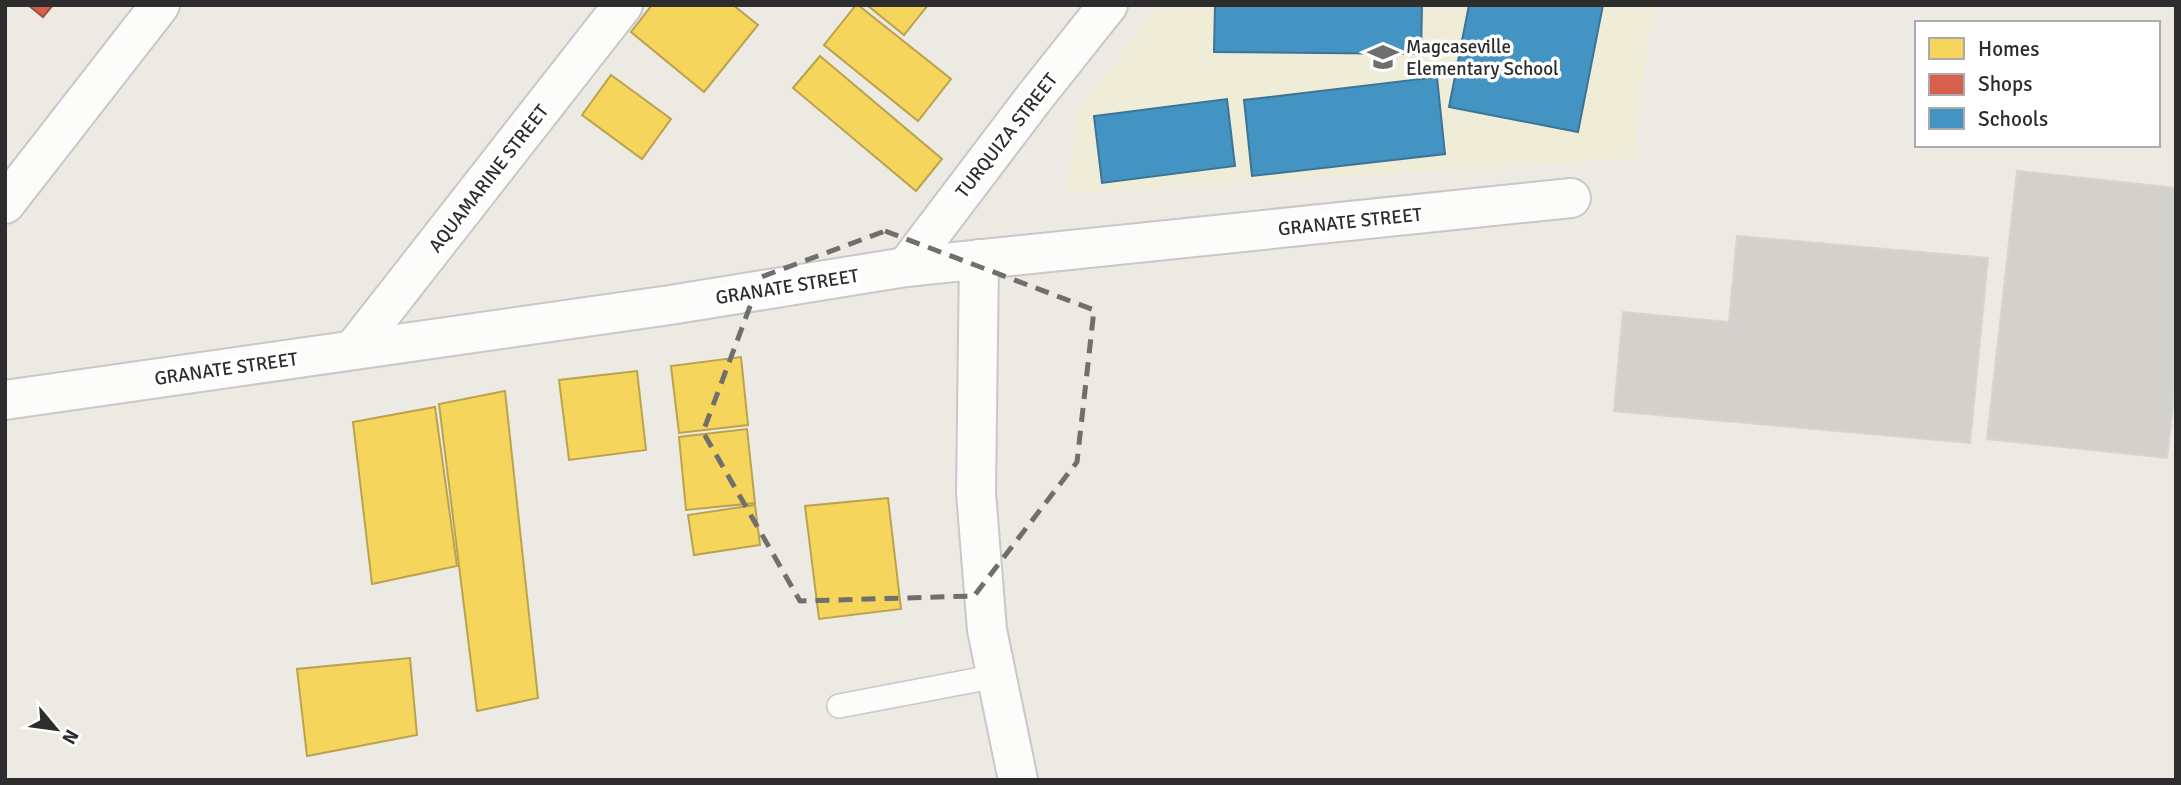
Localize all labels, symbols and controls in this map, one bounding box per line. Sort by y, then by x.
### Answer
legend [1915,21,2160,147]
place label: Magcaseville Elementary School [1406,35,1559,81]
text: Homes [1978,36,2040,62]
school or university icon: Magcaseville Elementary School [1366,40,1400,74]
street label: TURQUIZA STREET [951,68,1063,203]
text: Shops [1978,71,2032,97]
street label: AQUAMARINE STREET [424,99,554,257]
text: Schools [1978,106,2048,132]
street label: GRANATE STREET [1277,202,1424,241]
street label: GRANATE STREET [714,264,861,310]
street label: GRANATE STREET [153,347,300,391]
north arrow [21,694,91,764]
text: N [56,725,84,748]

